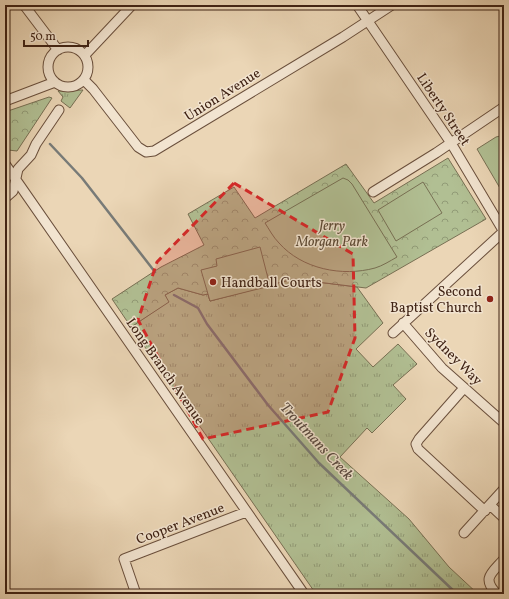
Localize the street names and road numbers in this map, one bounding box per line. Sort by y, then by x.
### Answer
street label: Union Avenue [181,64,265,126]
street label: Liberty Street [411,70,474,150]
street label: Long Branch Avenue [121,315,209,429]
street label: Sydney Way [420,324,486,390]
street label: Cooper Avenue [134,499,228,550]

